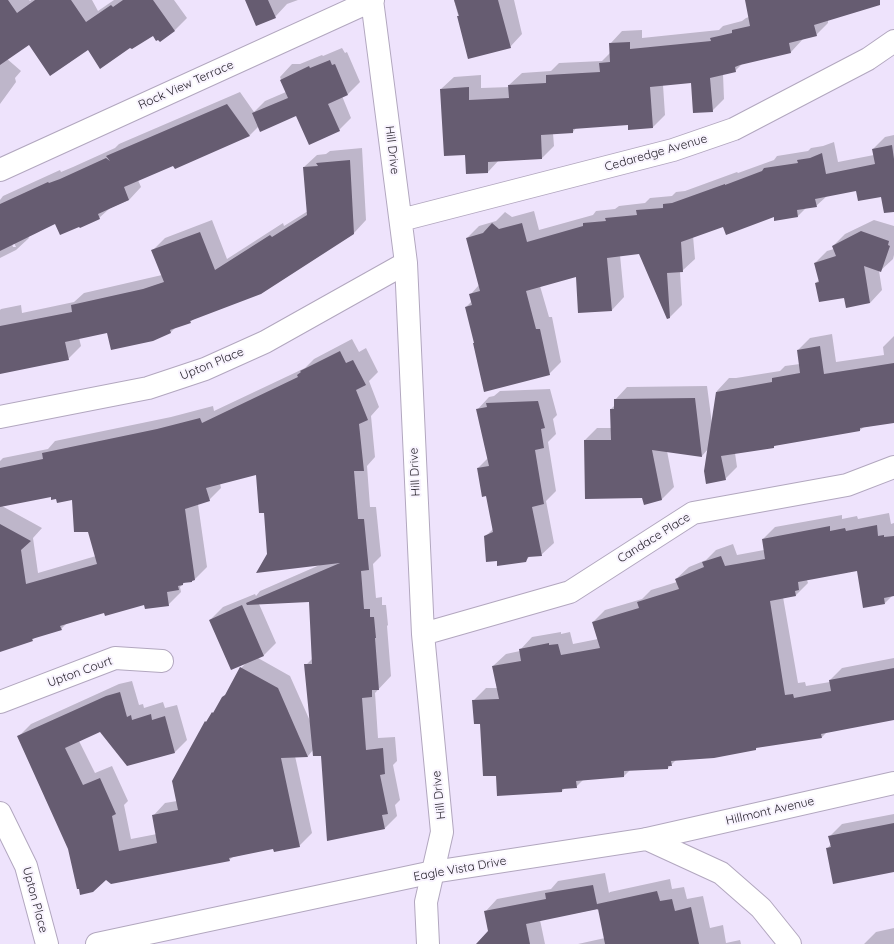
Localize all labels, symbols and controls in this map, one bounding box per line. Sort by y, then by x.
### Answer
street label: Rock View Terrace [136,58,236,112]
street label: Hill Drive [382,125,402,175]
street label: Cedaredge Avenue [603,131,709,175]
street label: Upton Place [178,345,246,383]
street label: Hill Drive [407,447,423,497]
street label: Candace Place [615,510,693,566]
street label: Upton Court [46,654,114,690]
street label: Hill Drive [429,770,449,820]
street label: Hillmont Avenue [724,794,816,828]
street label: Eagle Vista Drive [412,854,508,884]
street label: Upton Place [19,866,51,934]

